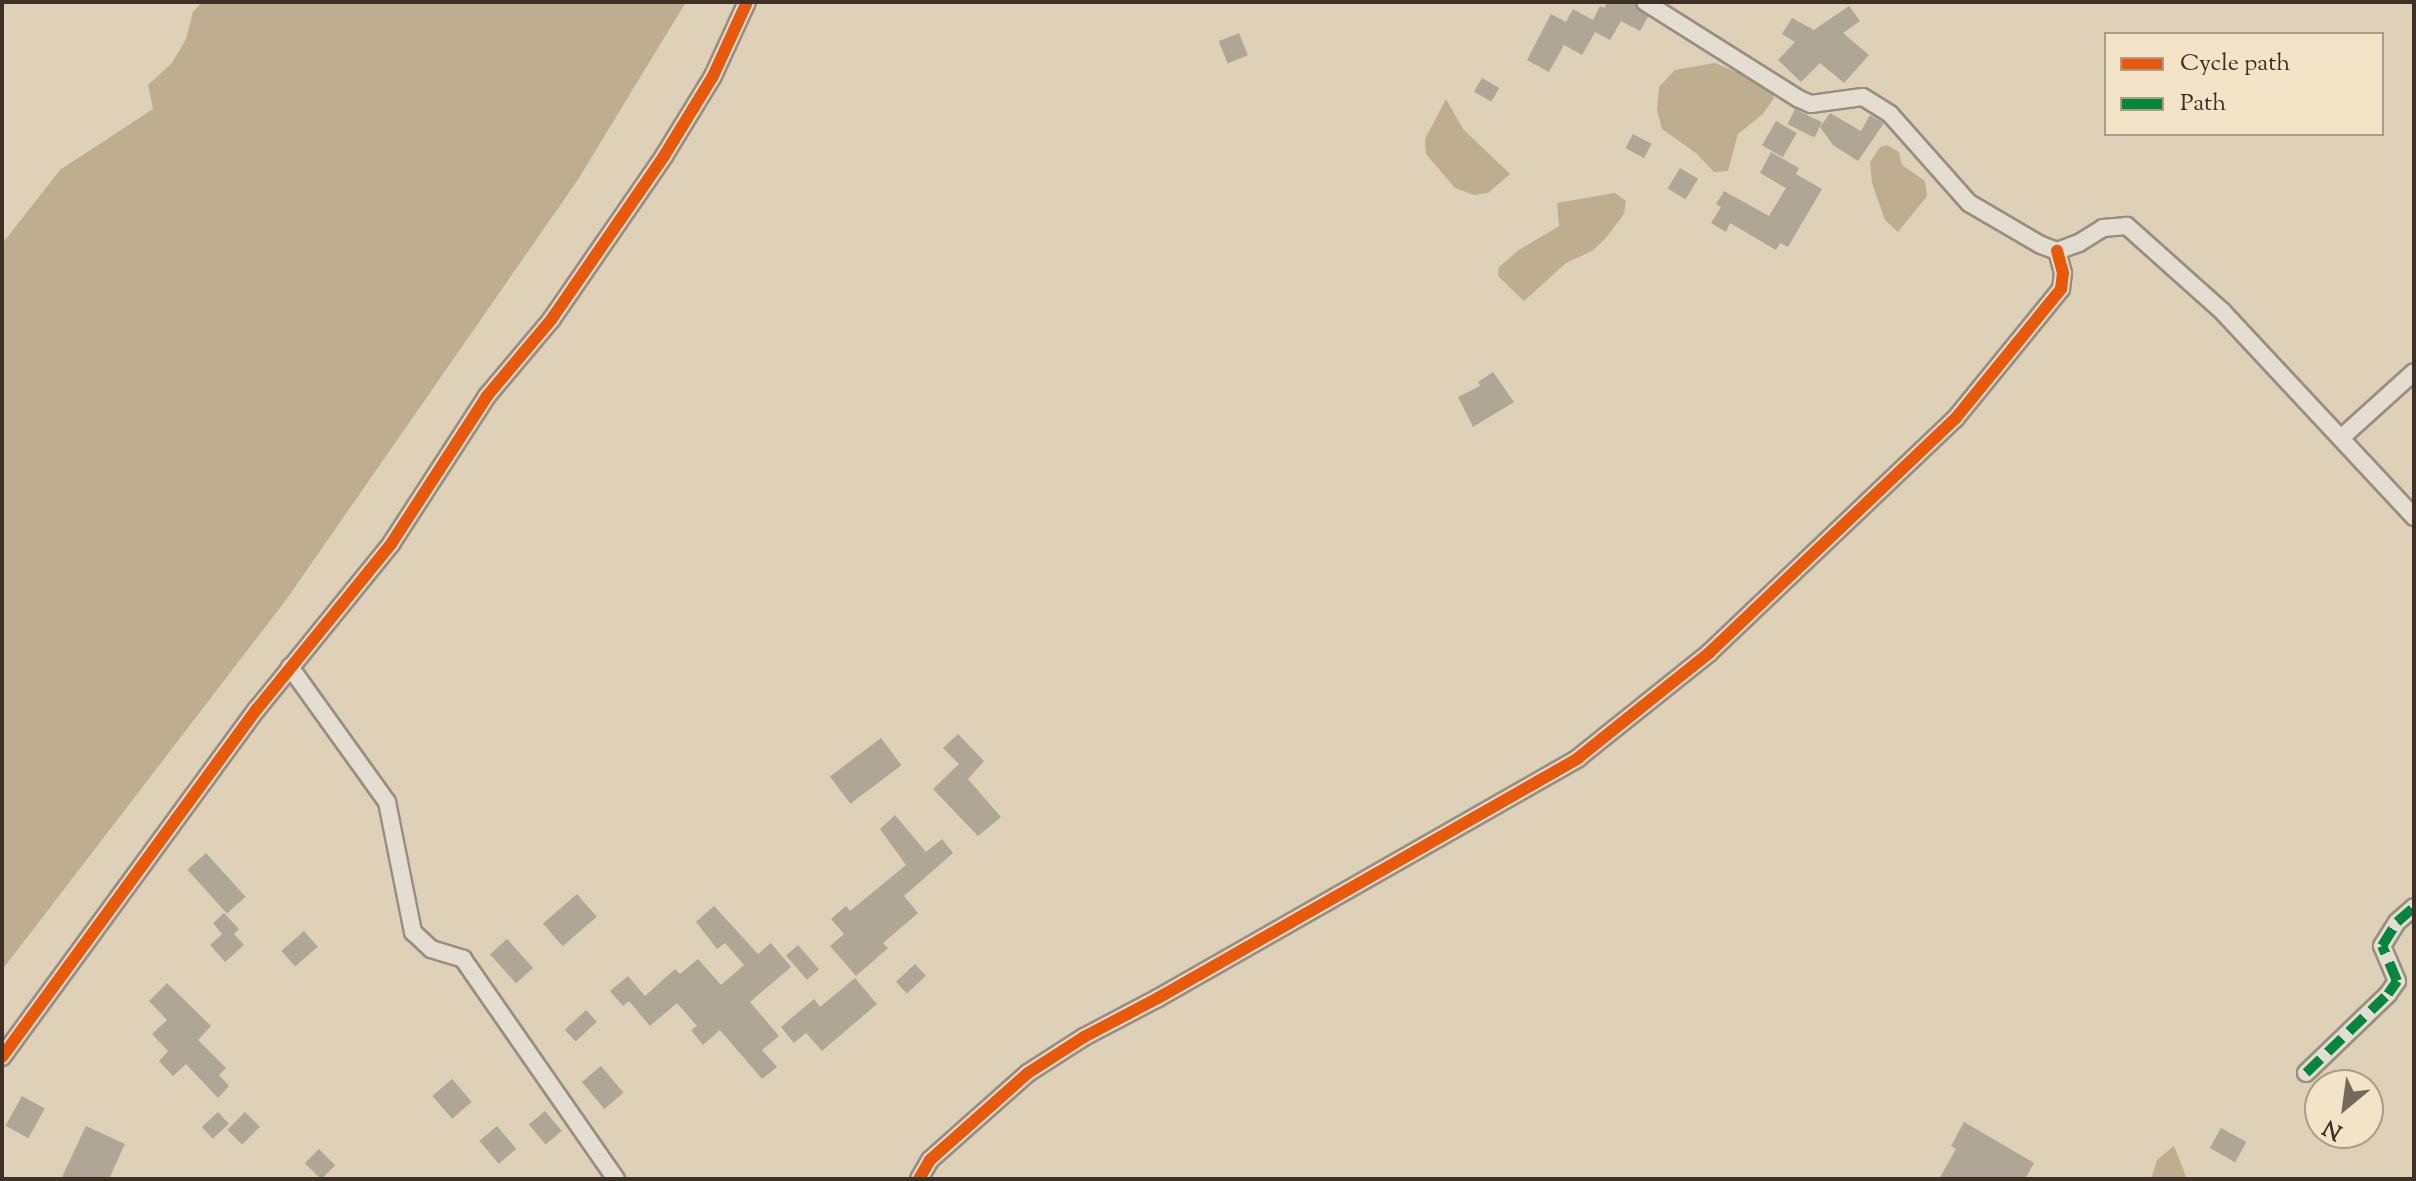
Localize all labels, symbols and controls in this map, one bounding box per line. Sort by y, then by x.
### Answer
legend [2104,32,2384,136]
text: Cycle path [2180,47,2290,81]
text: Path [2180,87,2226,121]
north arrow [2304,1069,2384,1149]
text: N [2318,1110,2349,1146]

